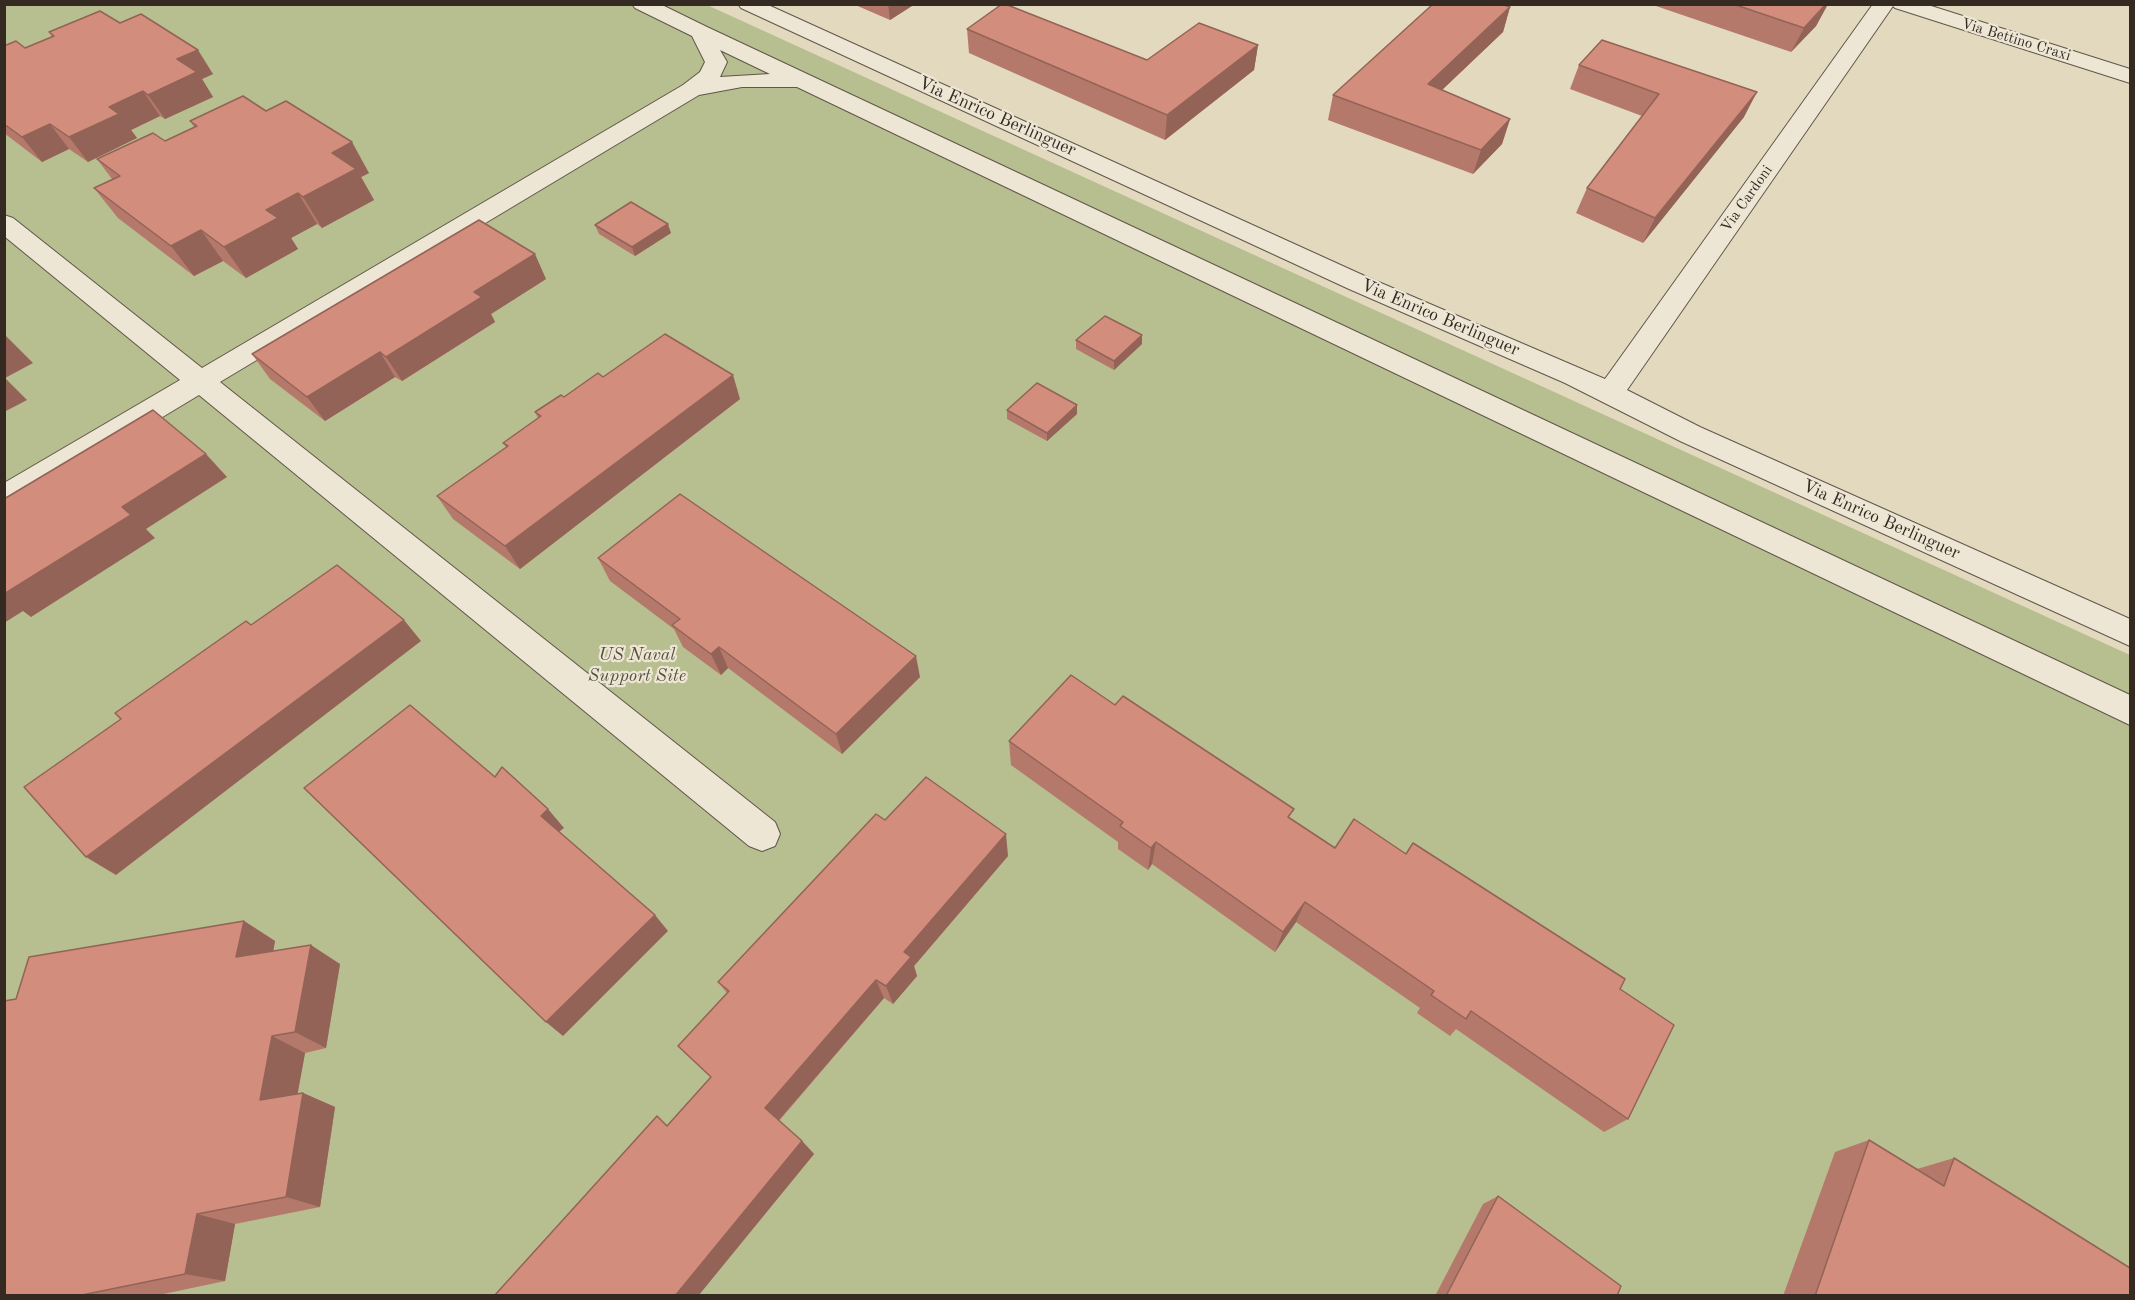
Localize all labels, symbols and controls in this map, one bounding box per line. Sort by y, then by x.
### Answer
street label: Via Bettino Craxi [1959,15,2073,65]
street label: Via Enrico Berlinguer [915,72,1079,162]
street label: Via Cardoni [1717,162,1777,236]
street label: Via Enrico Berlinguer [1357,275,1523,361]
street label: Via Enrico Berlinguer [1799,475,1963,565]
park label: US Naval Support Site [588,644,686,686]

